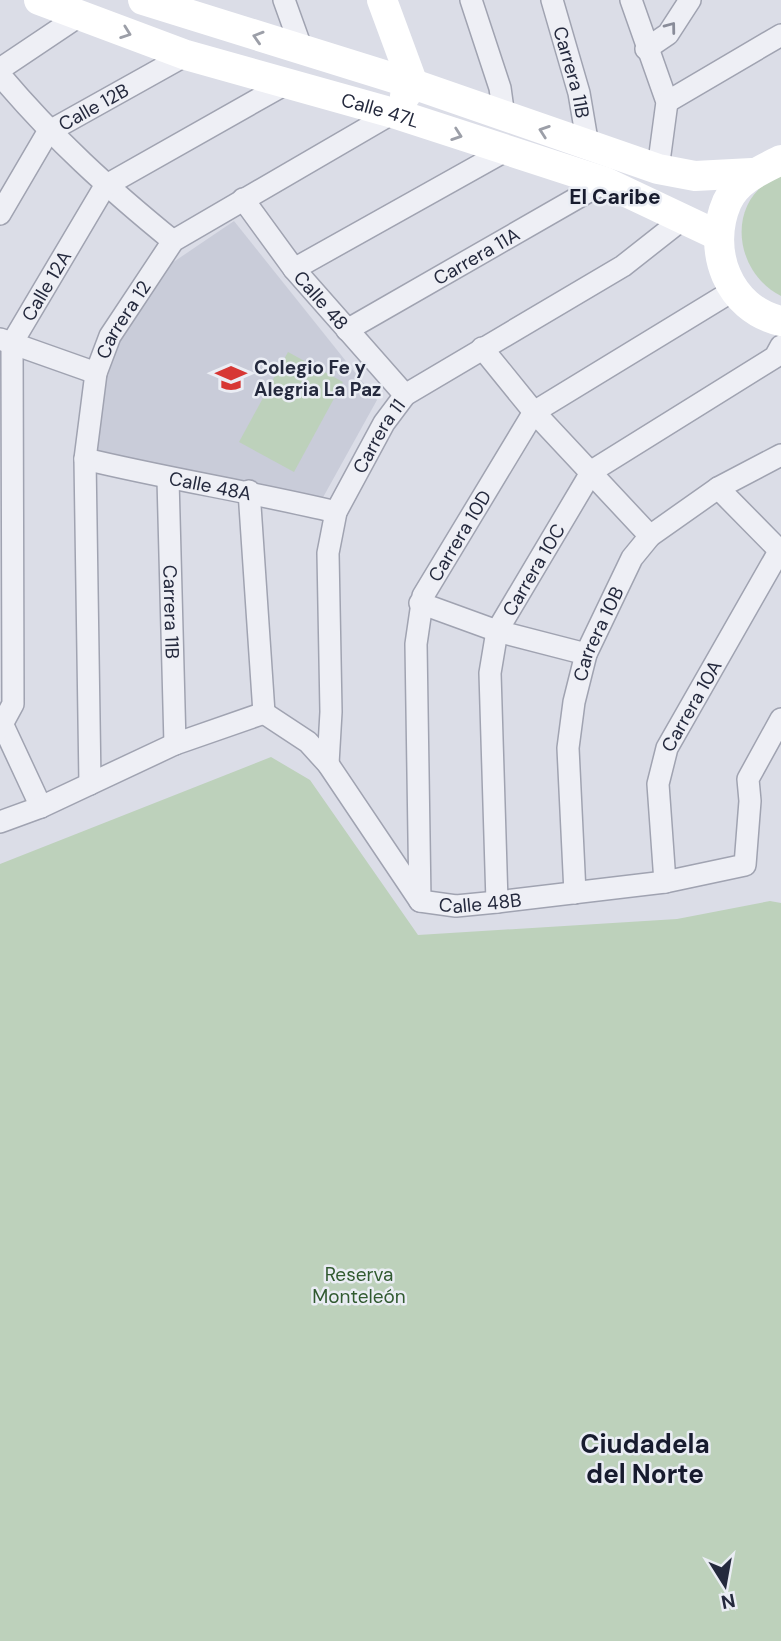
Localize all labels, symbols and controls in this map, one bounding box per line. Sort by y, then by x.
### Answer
street label: Carrera 11B [548,23,596,120]
one-way arrow [663,23,675,35]
one-way arrow [119,25,131,39]
one-way arrow [252,30,264,45]
street label: Calle 12B [54,77,133,136]
street label: Calle 47L [339,87,423,133]
one-way arrow [538,125,550,139]
one-way arrow [451,127,463,141]
district label: El Caribe [569,183,661,211]
street label: Carrera 11A [429,221,524,290]
street label: Calle 12A [15,245,77,325]
street label: Calle 48 [288,265,354,335]
street label: Carrera 12 [90,275,156,362]
place label: Colegio Fe y Alegria La Paz [254,355,381,402]
school or university icon: Colegio Fe y Alegria La Paz [214,361,248,395]
street label: Carrera 11 [347,394,410,478]
street label: Calle 48A [167,465,254,506]
street label: Carrera 10D [422,485,497,586]
street label: Carrera 10C [496,519,571,621]
street label: Carrera 11B [158,565,185,659]
street label: Carrera 10B [567,582,629,684]
street label: Carrera 10A [655,655,727,756]
street label: Calle 48B [437,887,523,919]
park label: Reserva Monteleón [312,1262,406,1309]
district label: Ciudadela del Norte [580,1427,710,1491]
north arrow [690,1550,760,1620]
text: N [719,1588,737,1615]

